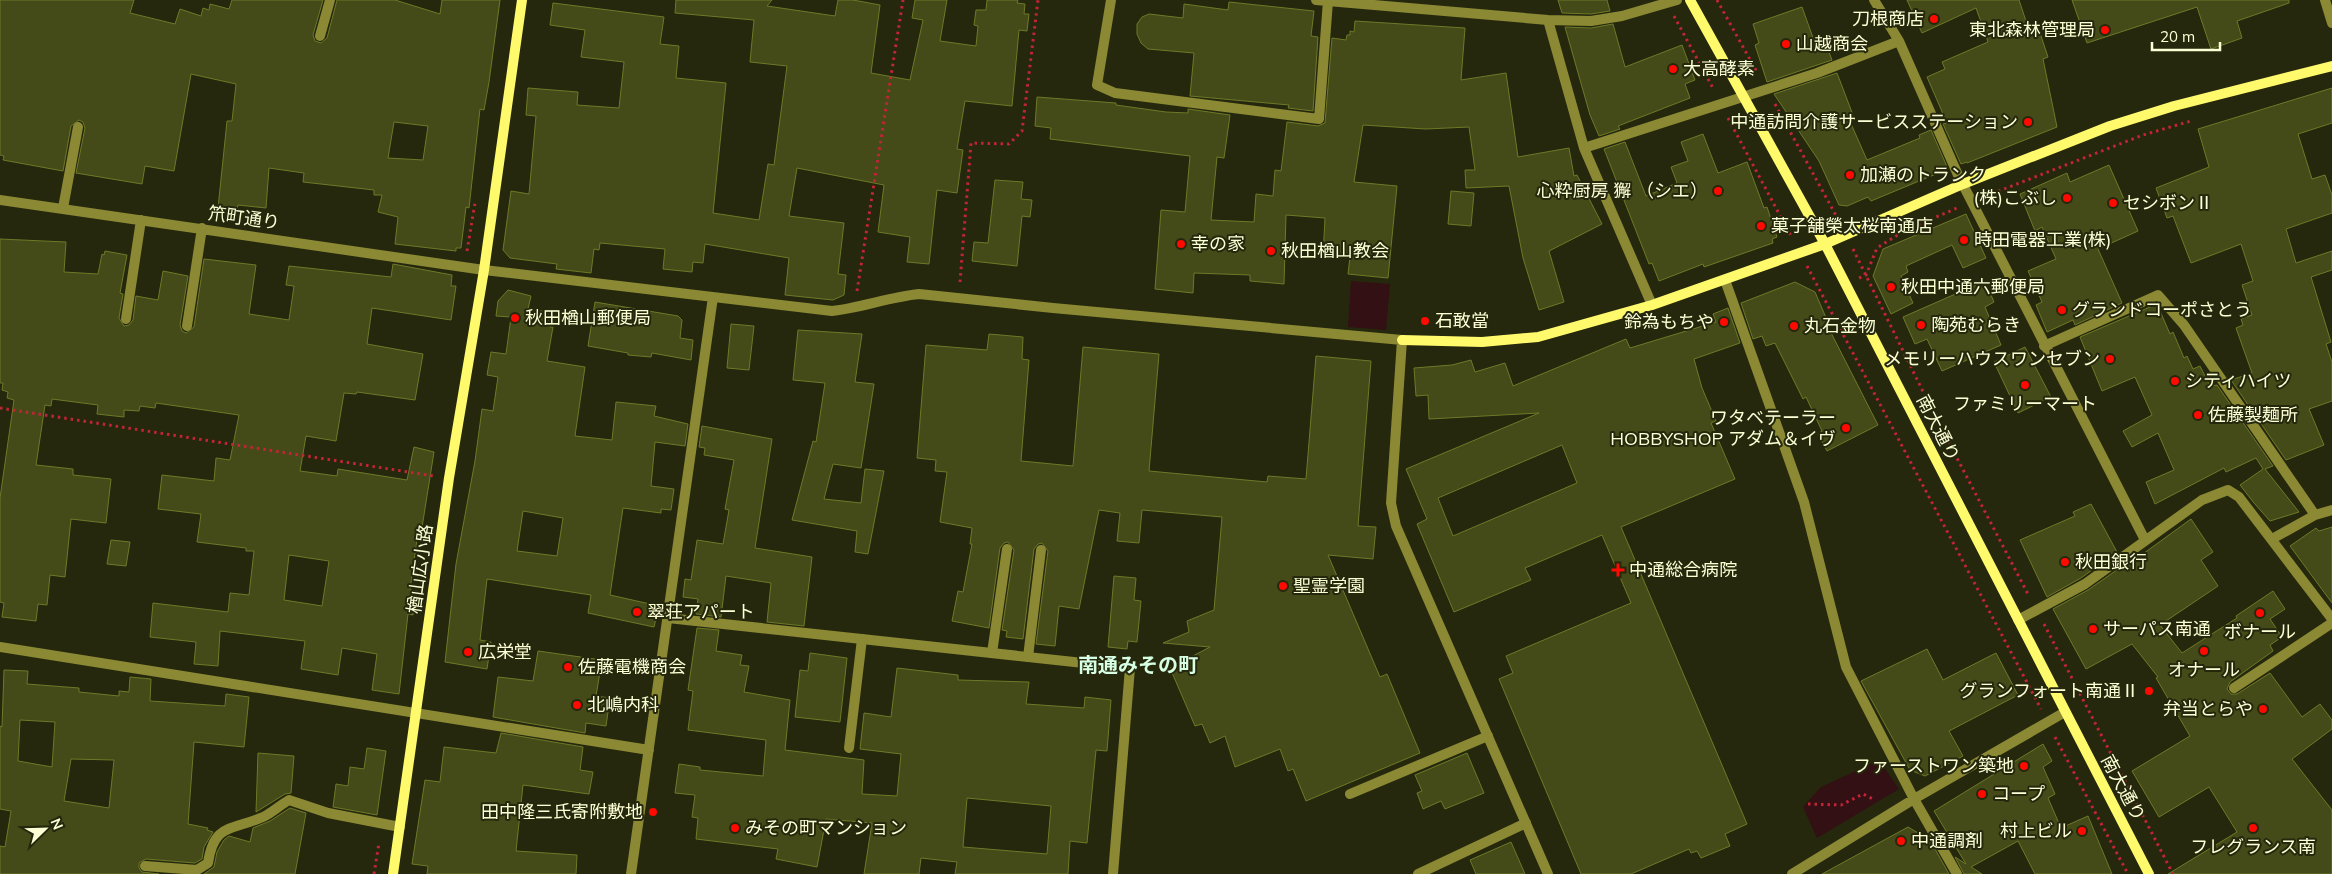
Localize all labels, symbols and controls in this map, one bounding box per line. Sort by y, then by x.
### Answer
place label: 刀根商店 [1852,7,1924,30]
marker: 刀根商店 [1928,13,1940,25]
place label: 東北森林管理局 [1969,18,2095,41]
scale bar [2152,20,2220,52]
marker: 東北森林管理局 [2099,24,2111,36]
text: 20 m [2160,27,2195,46]
place label: 山越商会 [1796,32,1868,55]
marker: 山越商会 [1780,38,1792,50]
place label: 大高酵素 [1683,57,1755,80]
marker: 大高酵素 [1667,63,1679,75]
place label: 中通訪問介護サービスステーション [1730,110,2018,133]
marker: 中通訪問介護サービスステーション [2022,116,2034,128]
place label: 加瀬のトランク [1860,163,1986,186]
marker: 加瀬のトランク [1844,169,1856,181]
place label: 心粋厨房 獬 （シエ） [1537,179,1708,202]
marker: 心粋厨房 獬 （シエ） [1712,185,1724,197]
place label: (株)こぶし [1974,186,2057,209]
place label: セシボンⅡ [2123,191,2213,214]
marker: (株)こぶし [2061,192,2073,204]
marker: セシボンⅡ [2107,197,2119,209]
street label: 笊町通り [207,201,281,234]
place label: 菓子舗榮太桜南通店 [1771,214,1933,237]
marker: 菓子舗榮太桜南通店 [1755,220,1767,232]
place label: 時田電器工業(株) [1974,228,2111,251]
place label: 幸の家 [1191,232,1245,255]
marker: 時田電器工業(株) [1958,234,1970,246]
marker: 幸の家 [1175,238,1187,250]
place label: 秋田楢山教会 [1281,239,1389,262]
marker: 秋田楢山教会 [1265,245,1277,257]
place label: 秋田中通六郵便局 [1901,275,2045,298]
marker: 秋田中通六郵便局 [1885,281,1897,293]
place label: グランドコーポさとう [2072,298,2252,321]
marker: グランドコーポさとう [2056,304,2068,316]
place label: 秋田楢山郵便局 [525,306,651,329]
place label: 石敢當 [1435,309,1489,332]
place label: 鈴為もちや [1624,310,1714,333]
marker: 秋田楢山郵便局 [509,312,521,324]
place label: 陶苑むらき [1931,313,2021,336]
place label: 丸石金物 [1804,314,1876,337]
marker: 石敢當 [1419,315,1431,327]
marker: 鈴為もちや [1718,316,1730,328]
marker: 陶苑むらき [1915,319,1927,331]
marker: 丸石金物 [1788,320,1800,332]
place label: メモリーハウスワンセブン [1884,347,2100,370]
marker: メモリーハウスワンセブン [2104,353,2116,365]
place label: シティハイツ [2185,369,2292,392]
marker: シティハイツ [2169,375,2181,387]
marker: ファミリーマート [2019,379,2031,391]
street label: 南大通り [1912,390,1965,465]
place label: ファミリーマート [1953,392,2097,415]
place label: 佐藤製麺所 [2208,403,2298,426]
place label: ワタベテーラー HOBBYSHOP アダム＆イヴ [1610,406,1836,450]
marker: 佐藤製麺所 [2192,409,2204,421]
marker: ワタベテーラー HOBBYSHOP アダム＆イヴ [1840,422,1852,434]
street label: 楢山広小路 [402,523,437,615]
place label: 秋田銀行 [2075,550,2147,573]
marker: 秋田銀行 [2059,556,2071,568]
place label: 中通総合病院 [1629,558,1737,581]
marker: 中通総合病院 [1611,563,1625,577]
place label: 聖霊学園 [1293,574,1365,597]
marker: 聖霊学園 [1277,580,1289,592]
place label: 翠荘アパート [647,600,755,623]
marker: 翠荘アパート [631,606,643,618]
marker: ボナール [2254,607,2266,619]
place label: サーパス南通 [2103,617,2211,640]
place label: ボナール [2224,620,2296,643]
marker: サーパス南通 [2087,623,2099,635]
place label: 広栄堂 [478,640,532,663]
marker: オナール [2198,645,2210,657]
marker: 広栄堂 [462,646,474,658]
district label: 南通みその町 [1078,652,1198,677]
place label: 佐藤電機商会 [578,655,686,678]
place label: オナール [2168,658,2240,681]
marker: 佐藤電機商会 [562,661,574,673]
place label: グランフォート南通Ⅱ [1960,679,2139,702]
marker: グランフォート南通Ⅱ [2143,685,2155,697]
place label: 北嶋内科 [587,693,659,716]
place label: 弁当とらや [2163,697,2253,720]
marker: 北嶋内科 [571,699,583,711]
marker: 弁当とらや [2257,703,2269,715]
street label: 南大通り [2096,751,2150,825]
place label: ファーストワン築地 [1853,754,2014,777]
marker: ファーストワン築地 [2018,760,2030,772]
place label: コープ [1992,782,2045,805]
marker: コープ [1976,788,1988,800]
place label: 田中隆三氏寄附敷地 [481,800,643,823]
north arrow [20,804,70,854]
marker: 田中隆三氏寄附敷地 [647,806,659,818]
text: N [47,816,67,832]
place label: みその町マンション [745,816,907,839]
place label: 村上ビル [2000,819,2072,842]
marker: みその町マンション [729,822,741,834]
marker: フレグランス南 [2247,822,2259,834]
marker: 村上ビル [2076,825,2088,837]
place label: 中通調剤 [1911,829,1983,852]
marker: 中通調剤 [1895,835,1907,847]
place label: フレグランス南 [2190,835,2316,858]

